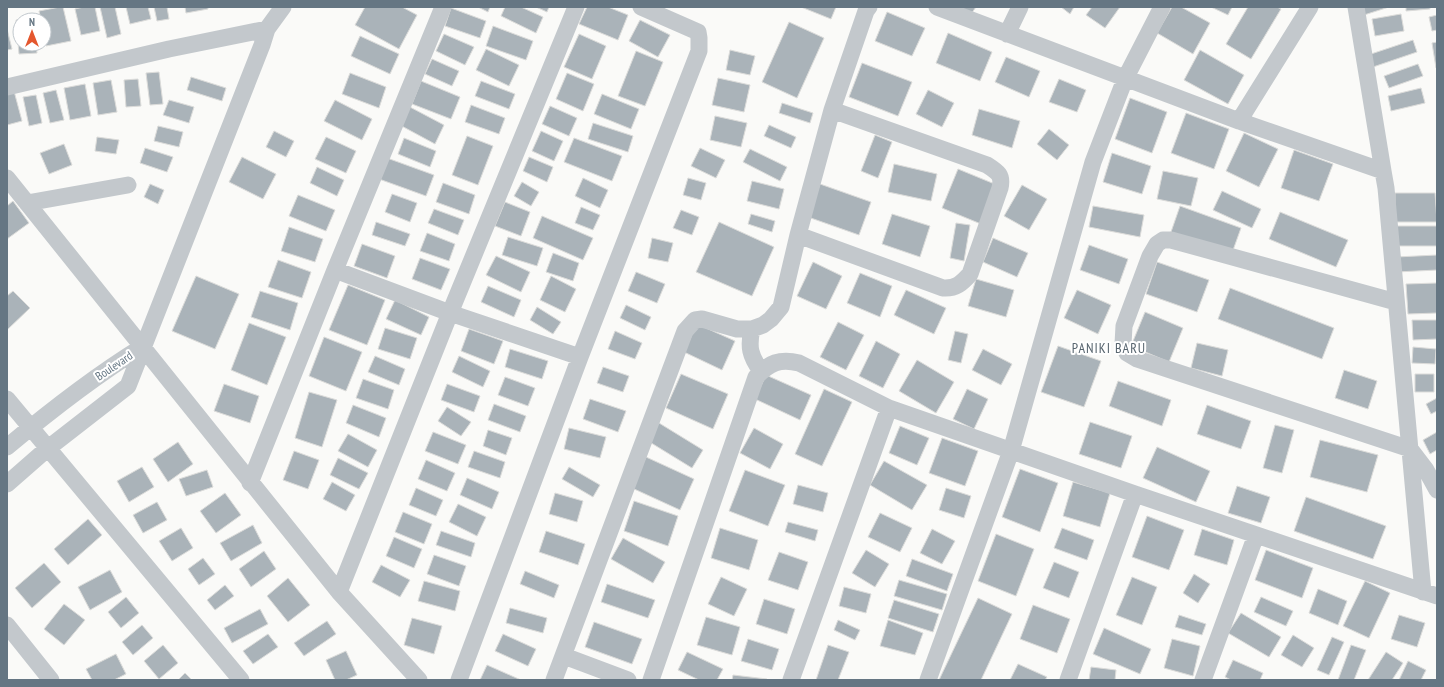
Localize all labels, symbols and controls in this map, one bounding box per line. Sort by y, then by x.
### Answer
north arrow [12,12,52,52]
text: N [29,15,35,29]
district label: PANIKI BARU [1072,339,1146,357]
street label: Boulevard [92,348,135,383]

